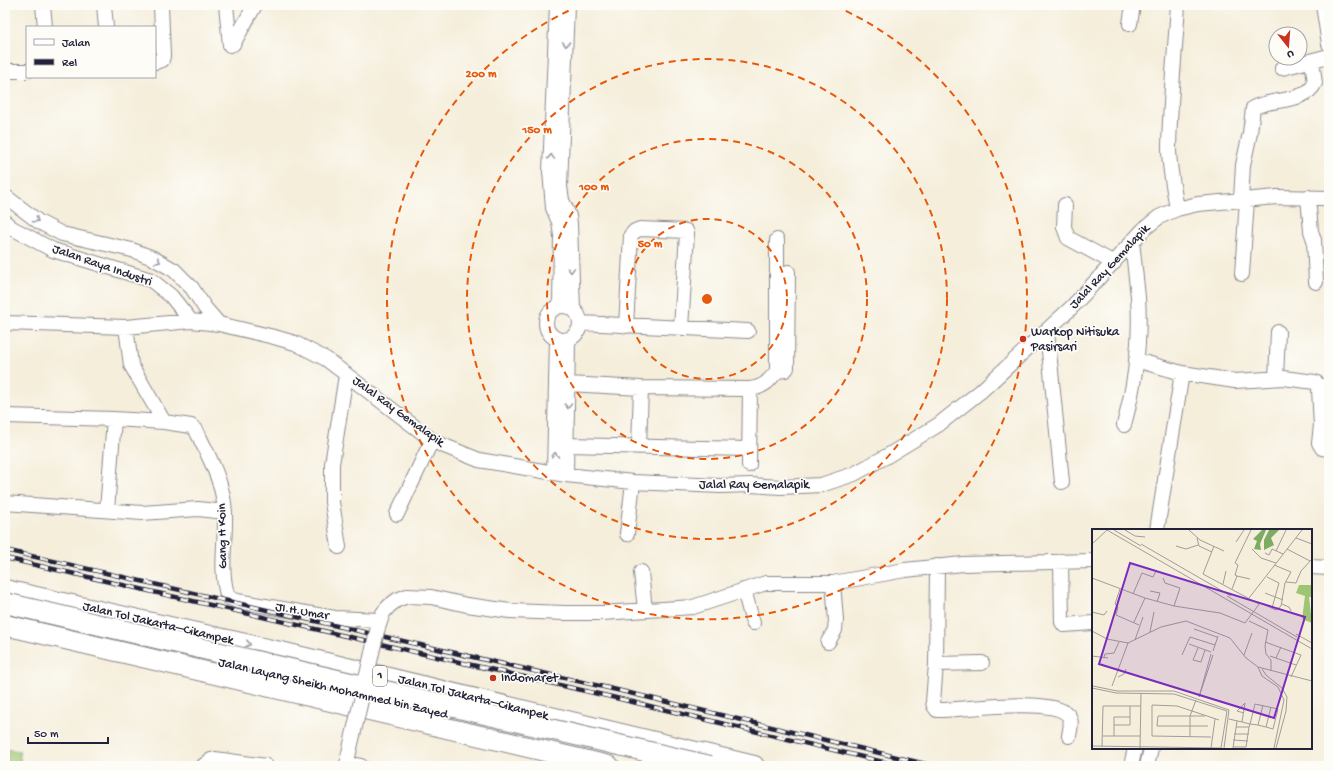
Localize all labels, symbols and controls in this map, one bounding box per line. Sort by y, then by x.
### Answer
legend [26,26,156,78]
north arrow [1268,26,1308,66]
text: Jalan [62,37,90,51]
one-way arrow [562,41,570,47]
text: U [1285,47,1295,61]
text: Rel [62,57,77,71]
text: 200 m [466,68,497,82]
text: 150 m [521,124,552,138]
one-way arrow [547,154,555,160]
text: 100 m [578,181,609,195]
one-way arrow [32,215,39,223]
street label: Jalal Ray Gemalapik [1067,221,1154,312]
text: 50 m [638,238,663,252]
street label: Jalan Raya Industri [50,242,154,290]
one-way arrow [154,256,161,264]
one-way arrow [567,267,576,273]
centre of rings [700,292,714,306]
place label: Warkop Nitisuka Pasirsari [1030,325,1120,355]
marker: Warkop Nitisuka Pasirsari [1018,334,1028,344]
street label: Jalal Ray Gemalapik [349,374,448,451]
one-way arrow [563,403,572,409]
one-way arrow [551,452,559,458]
street label: Jalal Ray Gemalapik [699,478,810,493]
street label: Gang H Koin [215,502,231,569]
inset map [1092,529,1312,749]
street label: Jalan Tol Jakarta–Cikampek [81,599,236,649]
street label: JI.H.Umar [274,600,331,624]
one-way arrow [245,640,251,648]
street label: Jalan Layang Sheikh Mohammed bin Zayed [217,655,451,723]
road number: 1 [373,666,387,686]
place label: Indomaret [501,671,559,686]
street label: Jalan Tol Jakarta–Cikampek [396,672,551,724]
marker: Indomaret [488,673,498,683]
scale bar [28,719,108,745]
text: 50 m [34,728,59,742]

